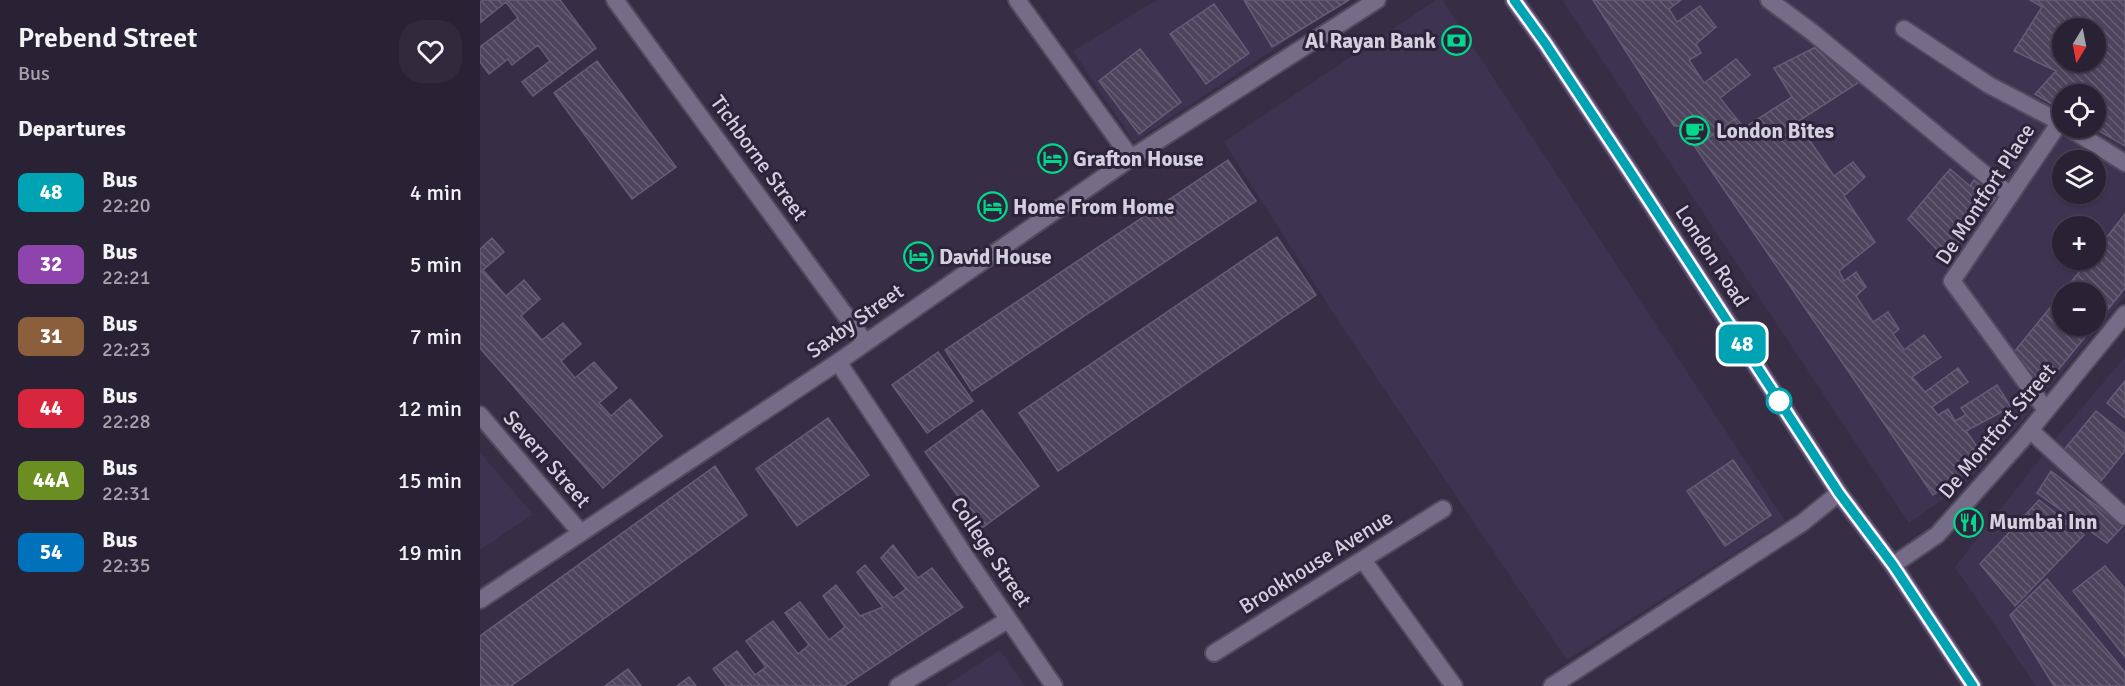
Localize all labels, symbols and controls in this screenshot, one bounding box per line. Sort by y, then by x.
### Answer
north arrow [2052,18,2106,72]
map controls [2052,18,2106,336]
button: heart [399,20,462,83]
text: Prebend Street [18,21,197,55]
bank icon: Al Rayan Bank [1441,25,1473,57]
place label: Al Rayan Bank [1305,28,1436,54]
text: Bus [18,61,50,86]
button: locate [2052,84,2106,138]
street label: Tichborne Street [705,90,813,226]
text: Departures [18,115,126,142]
cafe icon: London Bites [1679,115,1711,147]
place label: London Bites [1716,118,1834,144]
street label: De Montfort Place [1930,119,2040,269]
hotel icon: Grafton House [1036,143,1068,175]
place label: Grafton House [1073,146,1204,172]
button: layers [2052,150,2106,204]
text: Bus [102,166,137,193]
text: 48 [40,179,62,205]
text: 4 min [410,179,462,206]
hotel icon: Home From Home [976,191,1008,223]
text: 22:20 [102,193,151,218]
place label: Home From Home [1013,194,1175,220]
street label: London Road [1670,200,1754,312]
button: + [2052,216,2106,270]
text: Bus [102,238,137,265]
hotel icon: David House [902,241,934,273]
place label: David House [939,244,1052,270]
text: 32 [40,251,62,277]
text: 5 min [410,251,462,278]
text: 22:21 [102,265,151,290]
street label: Saxby Street [802,278,908,364]
button: − [2052,282,2106,336]
text: Bus [102,310,137,337]
text: 31 [40,323,62,349]
text: 7 min [410,323,462,350]
line badge: 48 [1715,324,1769,364]
text: 48 [1731,331,1753,357]
text: 22:23 [102,337,151,362]
street label: De Montfort Street [1933,358,2061,504]
text: Bus [102,382,137,409]
unlabelled marker [1766,388,1792,414]
text: 44 [40,395,62,421]
text: 12 min [398,395,462,422]
street label: Severn Street [498,405,596,513]
text: 22:28 [102,409,151,434]
text: Bus [102,454,137,481]
text: 44A [33,467,69,493]
text: 15 min [398,467,462,494]
text: 22:31 [102,481,151,506]
street label: College Street [945,492,1037,612]
street label: Brookhouse Avenue [1235,504,1397,620]
restaurant icon: Mumbai Inn [1952,506,1984,538]
place label: Mumbai Inn [1989,509,2098,535]
text: Bus [102,526,137,553]
text: 54 [40,539,62,565]
text: 19 min [398,539,462,566]
text: 22:35 [102,553,151,578]

